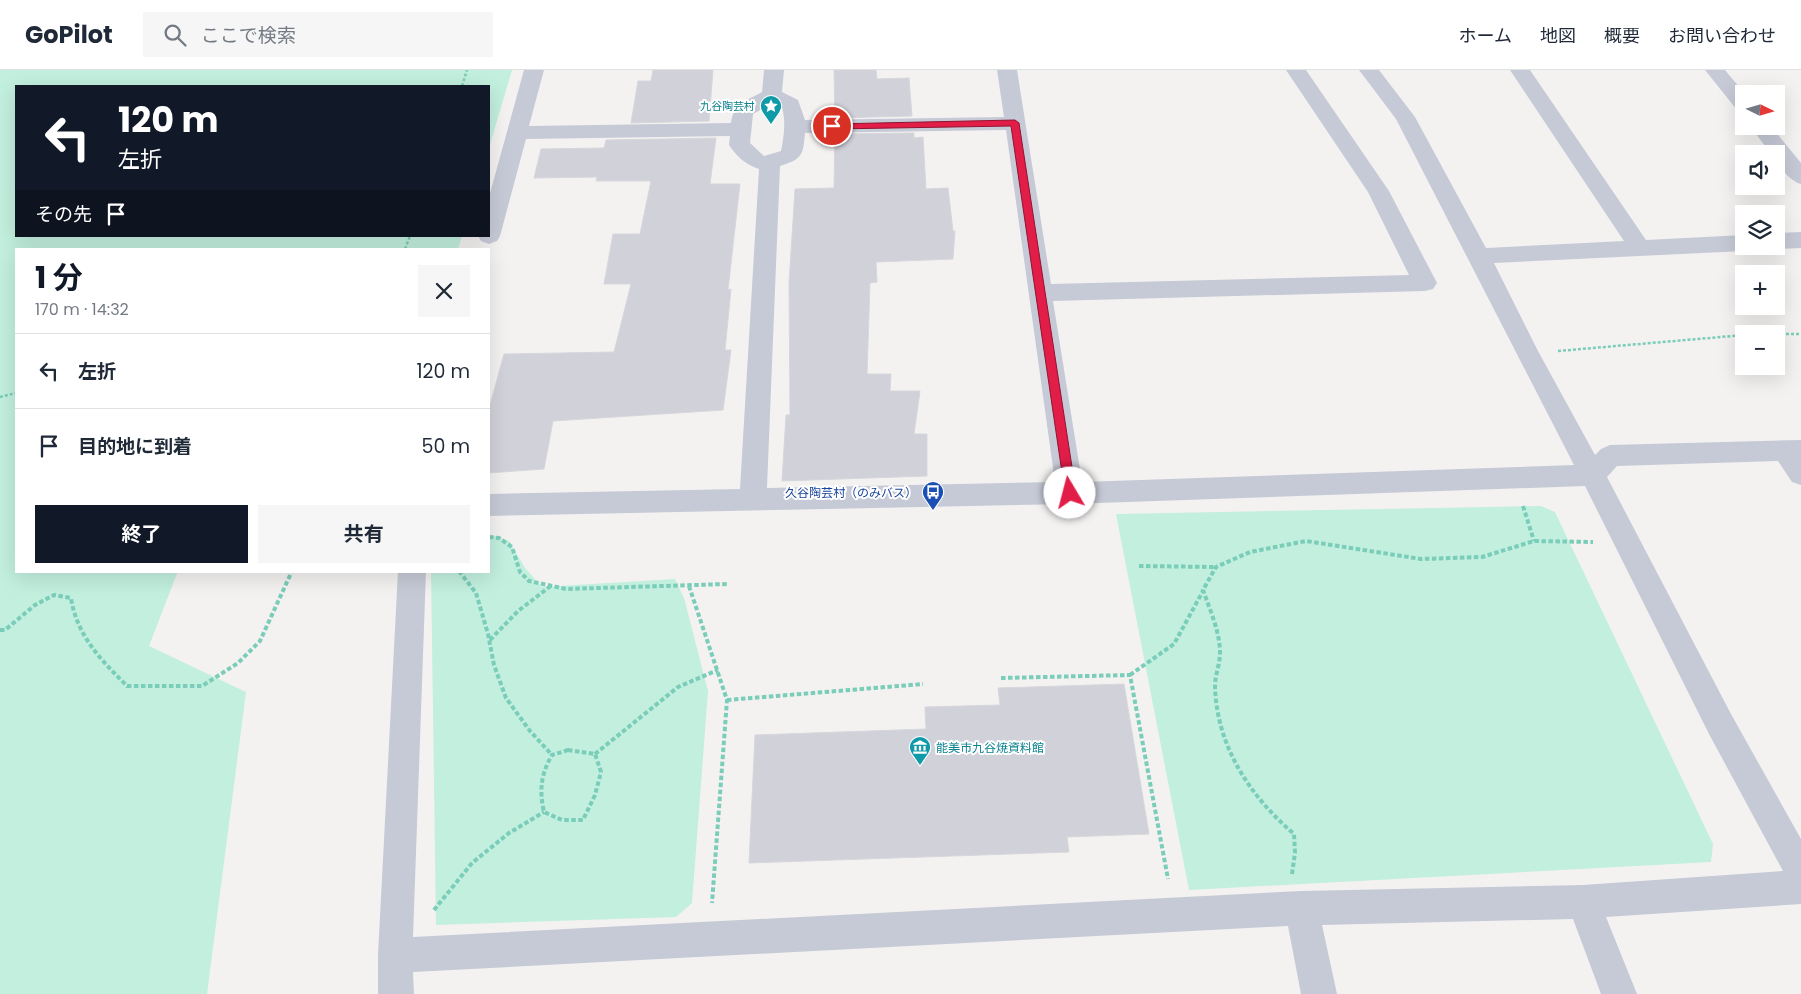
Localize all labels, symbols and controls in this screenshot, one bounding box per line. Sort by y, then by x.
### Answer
search box [143,12,493,57]
text: GoPilot [25,18,113,51]
icon: search [161,21,189,49]
text: ここで検索 [201,22,296,49]
text: ホーム [1459,23,1512,48]
text: 地図 [1540,23,1576,48]
text: 概要 [1604,23,1640,48]
text: お問い合わせ [1668,23,1776,48]
north arrow [1735,85,1785,135]
map controls [1735,85,1785,375]
place icon: 九谷陶芸村 [759,94,783,125]
text: 120 m [118,95,218,144]
place label: 九谷陶芸村 [700,98,755,114]
icon: left [35,105,100,170]
pin [811,105,853,147]
icon: arrive [818,112,846,140]
text: 左折 [118,144,162,175]
button: sound [1735,145,1785,195]
icon: arrive [102,200,130,228]
text: その先 [35,201,92,228]
button: layers [1735,205,1785,255]
text: 1 分 [35,256,83,299]
button: close [418,265,470,317]
button: + [1735,265,1785,315]
text: 170 m · 14:32 [35,298,129,321]
button: − [1735,325,1785,375]
icon: left [35,357,63,385]
text: 左折 [78,358,116,385]
text: 120 m [416,358,470,385]
icon: arrive [35,432,63,460]
text: 目的地に到着 [78,433,192,460]
text: 50 m [421,433,470,460]
position arrow [1043,466,1095,518]
bus stop icon: 久谷陶芸村（のみバス） [921,480,945,511]
place label: 久谷陶芸村（のみバス） [785,484,917,501]
button: 終了 [35,505,248,563]
button: 共有 [258,505,470,563]
museum icon: 能美市九谷焼資料館 [908,735,932,766]
place label: 能美市九谷焼資料館 [936,739,1044,756]

